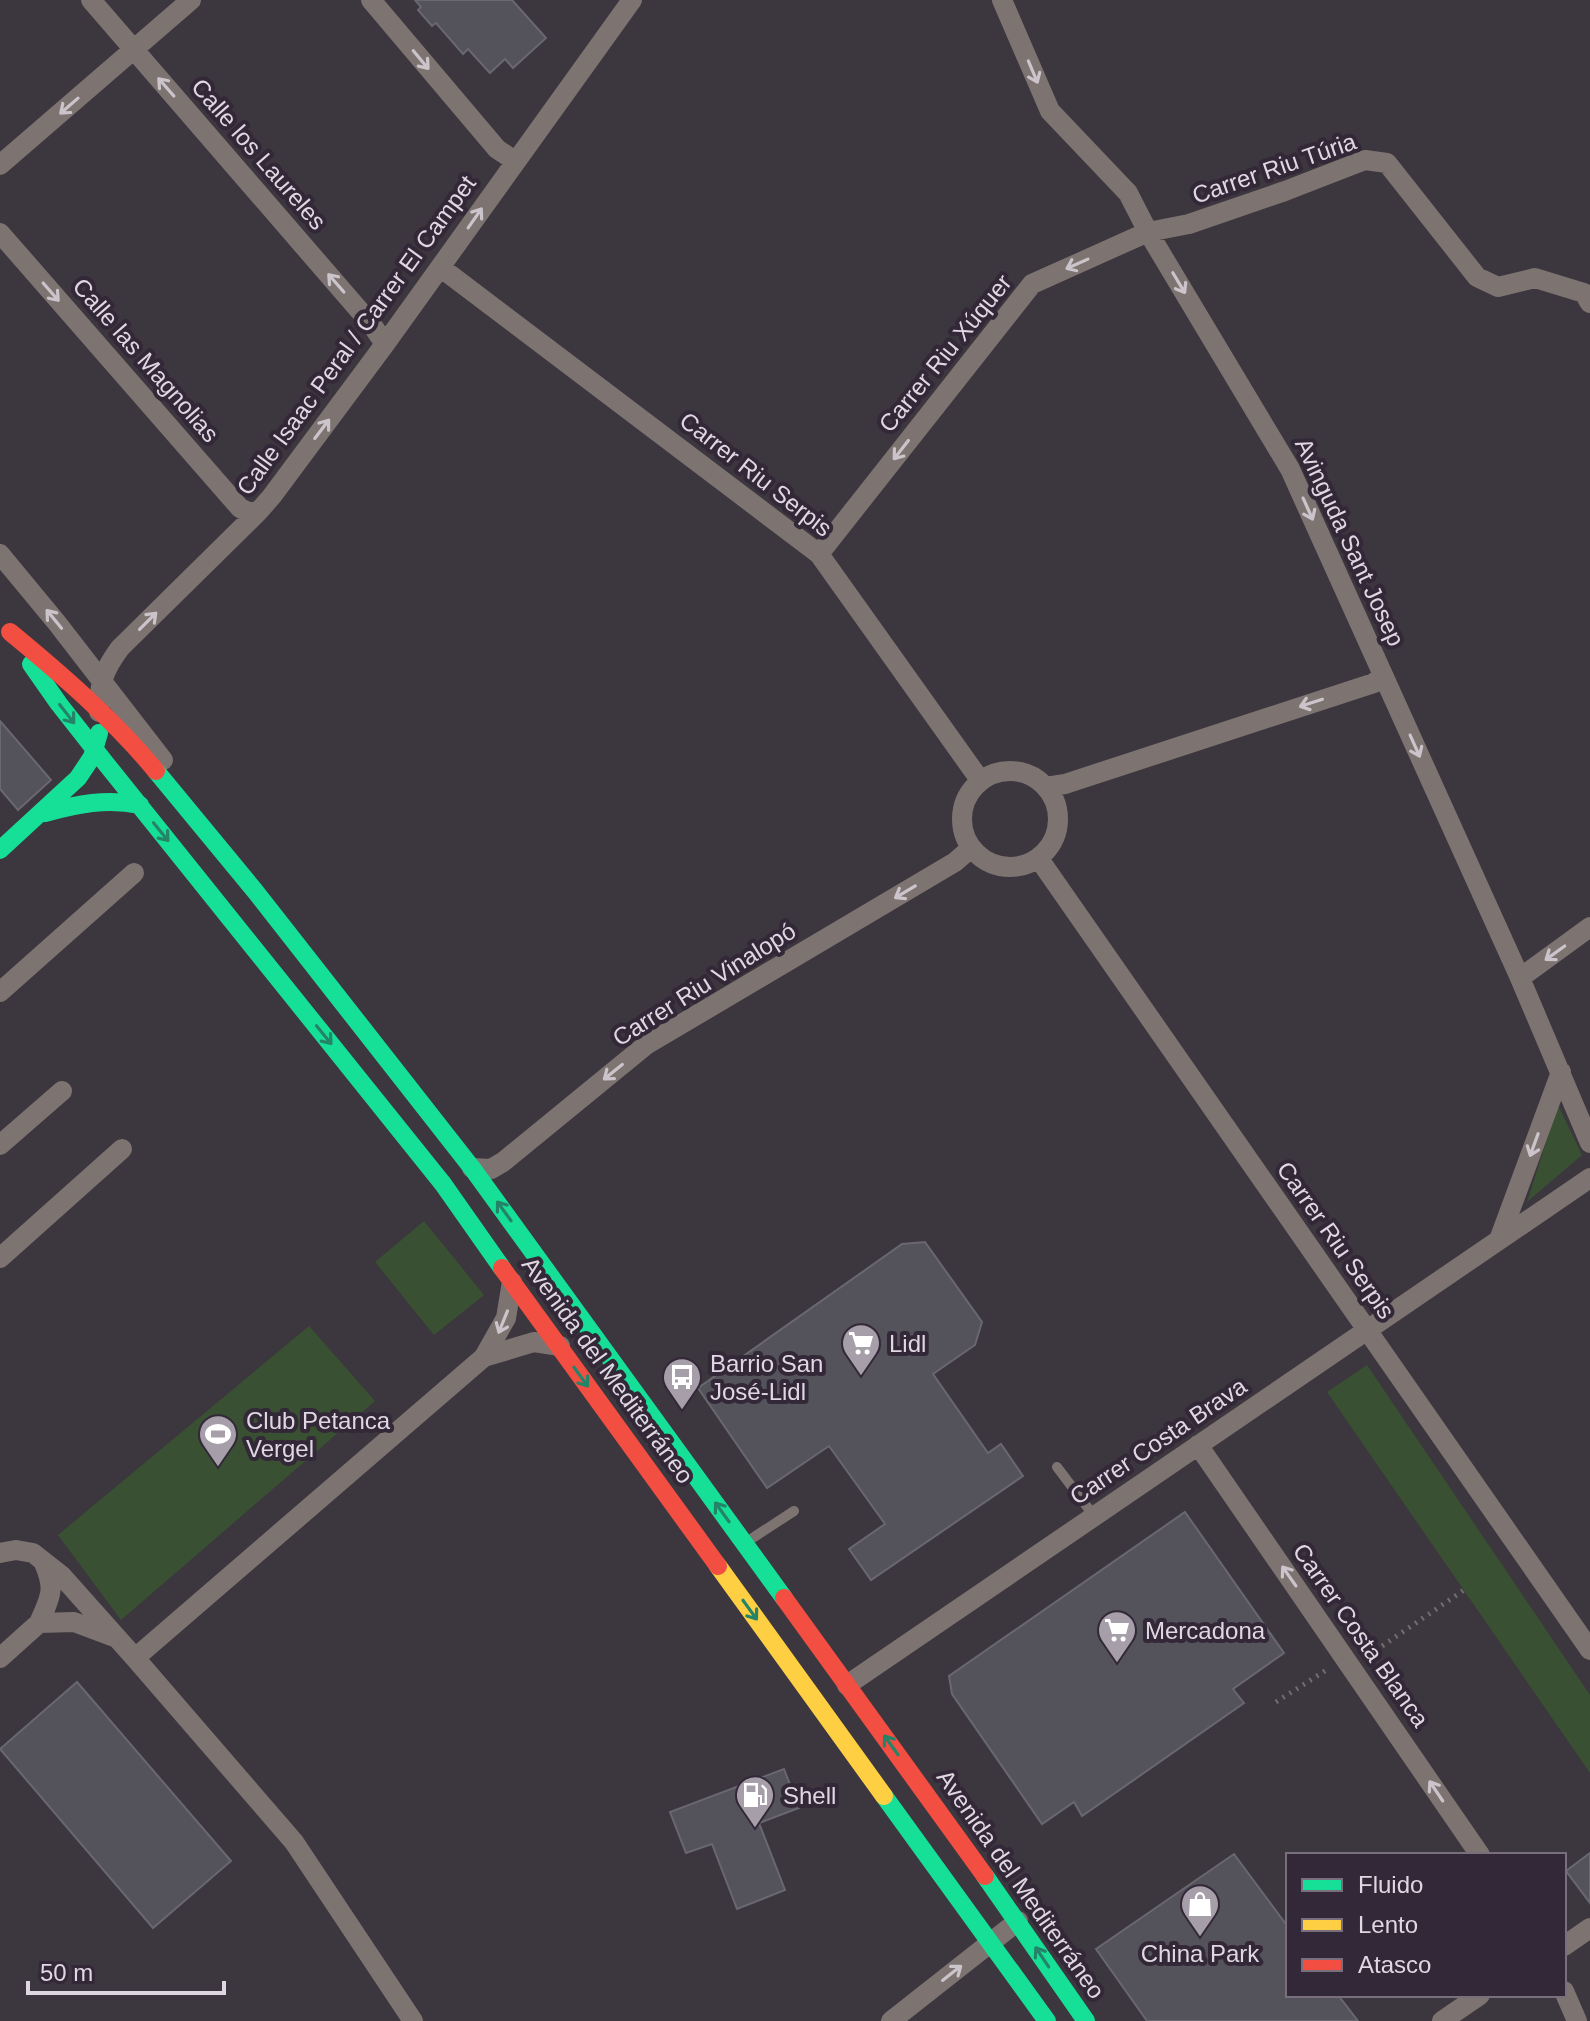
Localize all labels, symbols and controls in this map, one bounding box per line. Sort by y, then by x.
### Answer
one-way arrow [412,49,430,69]
one-way arrow [1026,59,1041,83]
street label: Calle los Laureles [186,73,332,235]
one-way arrow [157,77,175,97]
one-way arrow [59,97,79,115]
street label: Carrer Riu Túria [1188,127,1360,209]
street label: Calle Isaac Peral / Carrer El Campet [231,170,481,500]
one-way arrow [467,208,483,230]
one-way arrow [1065,258,1090,273]
street label: Carrer Riu Xúquer [873,269,1017,437]
one-way arrow [1171,271,1187,294]
street label: Calle las Magnolias [68,273,224,447]
one-way arrow [327,273,345,294]
one-way arrow [42,281,60,301]
street label: Carrer Riu Serpis [675,406,837,542]
one-way arrow [314,418,330,440]
street label: Avinguda Sant Josep [1290,434,1410,650]
one-way arrow [893,439,910,460]
one-way arrow [1301,496,1316,520]
one-way arrow [45,609,62,630]
one-way arrow [138,612,157,631]
one-way arrow [1299,697,1324,712]
one-way arrow [59,703,76,724]
one-way arrow [1408,733,1423,757]
one-way arrow [153,821,170,842]
one-way arrow [894,884,917,900]
street label: Carrer Riu Vinalopó [608,917,800,1051]
one-way arrow [1545,944,1566,961]
one-way arrow [315,1024,333,1045]
one-way arrow [603,1063,624,1081]
one-way arrow [1526,1132,1540,1157]
street label: Carrer Riu Serpis [1272,1156,1400,1324]
one-way arrow [495,1201,512,1222]
street label: Avenida del Mediterráneo [517,1252,699,1488]
one-way arrow [494,1309,509,1334]
supermarket icon: Lidl [840,1322,882,1377]
place label: Lidl [889,1330,926,1357]
place label: Barrio San José-Lidl [710,1350,823,1405]
bus stop icon: Barrio San José-Lidl [661,1356,703,1411]
one-way arrow [573,1365,590,1387]
street label: Carrer Costa Brava [1065,1372,1252,1510]
place label: Club Petanca Vergel [246,1407,391,1462]
sports icon: Club Petanca Vergel [197,1413,239,1468]
one-way arrow [714,1501,731,1523]
street label: Carrer Costa Blanca [1288,1538,1435,1732]
one-way arrow [1281,1566,1297,1588]
one-way arrow [741,1599,758,1620]
supermarket icon: Mercadona [1096,1609,1138,1664]
place label: Mercadona [1145,1617,1266,1644]
one-way arrow [882,1735,899,1757]
street label: Avenida del Mediterráneo [932,1764,1110,2004]
fuel station icon: Shell [734,1774,776,1829]
one-way arrow [1428,1780,1445,1802]
place label: Shell [783,1782,836,1809]
legend [1286,1853,1566,1997]
text: Fluido [1358,1871,1423,1898]
shop icon: China Park [1179,1883,1221,1938]
text: Lento [1358,1911,1418,1938]
place label: China Park [1141,1940,1260,1967]
scale bar [28,1945,224,1995]
one-way arrow [1034,1946,1050,1968]
text: Atasco [1358,1951,1431,1978]
text: 50 m [40,1959,93,1986]
one-way arrow [941,1965,962,1982]

